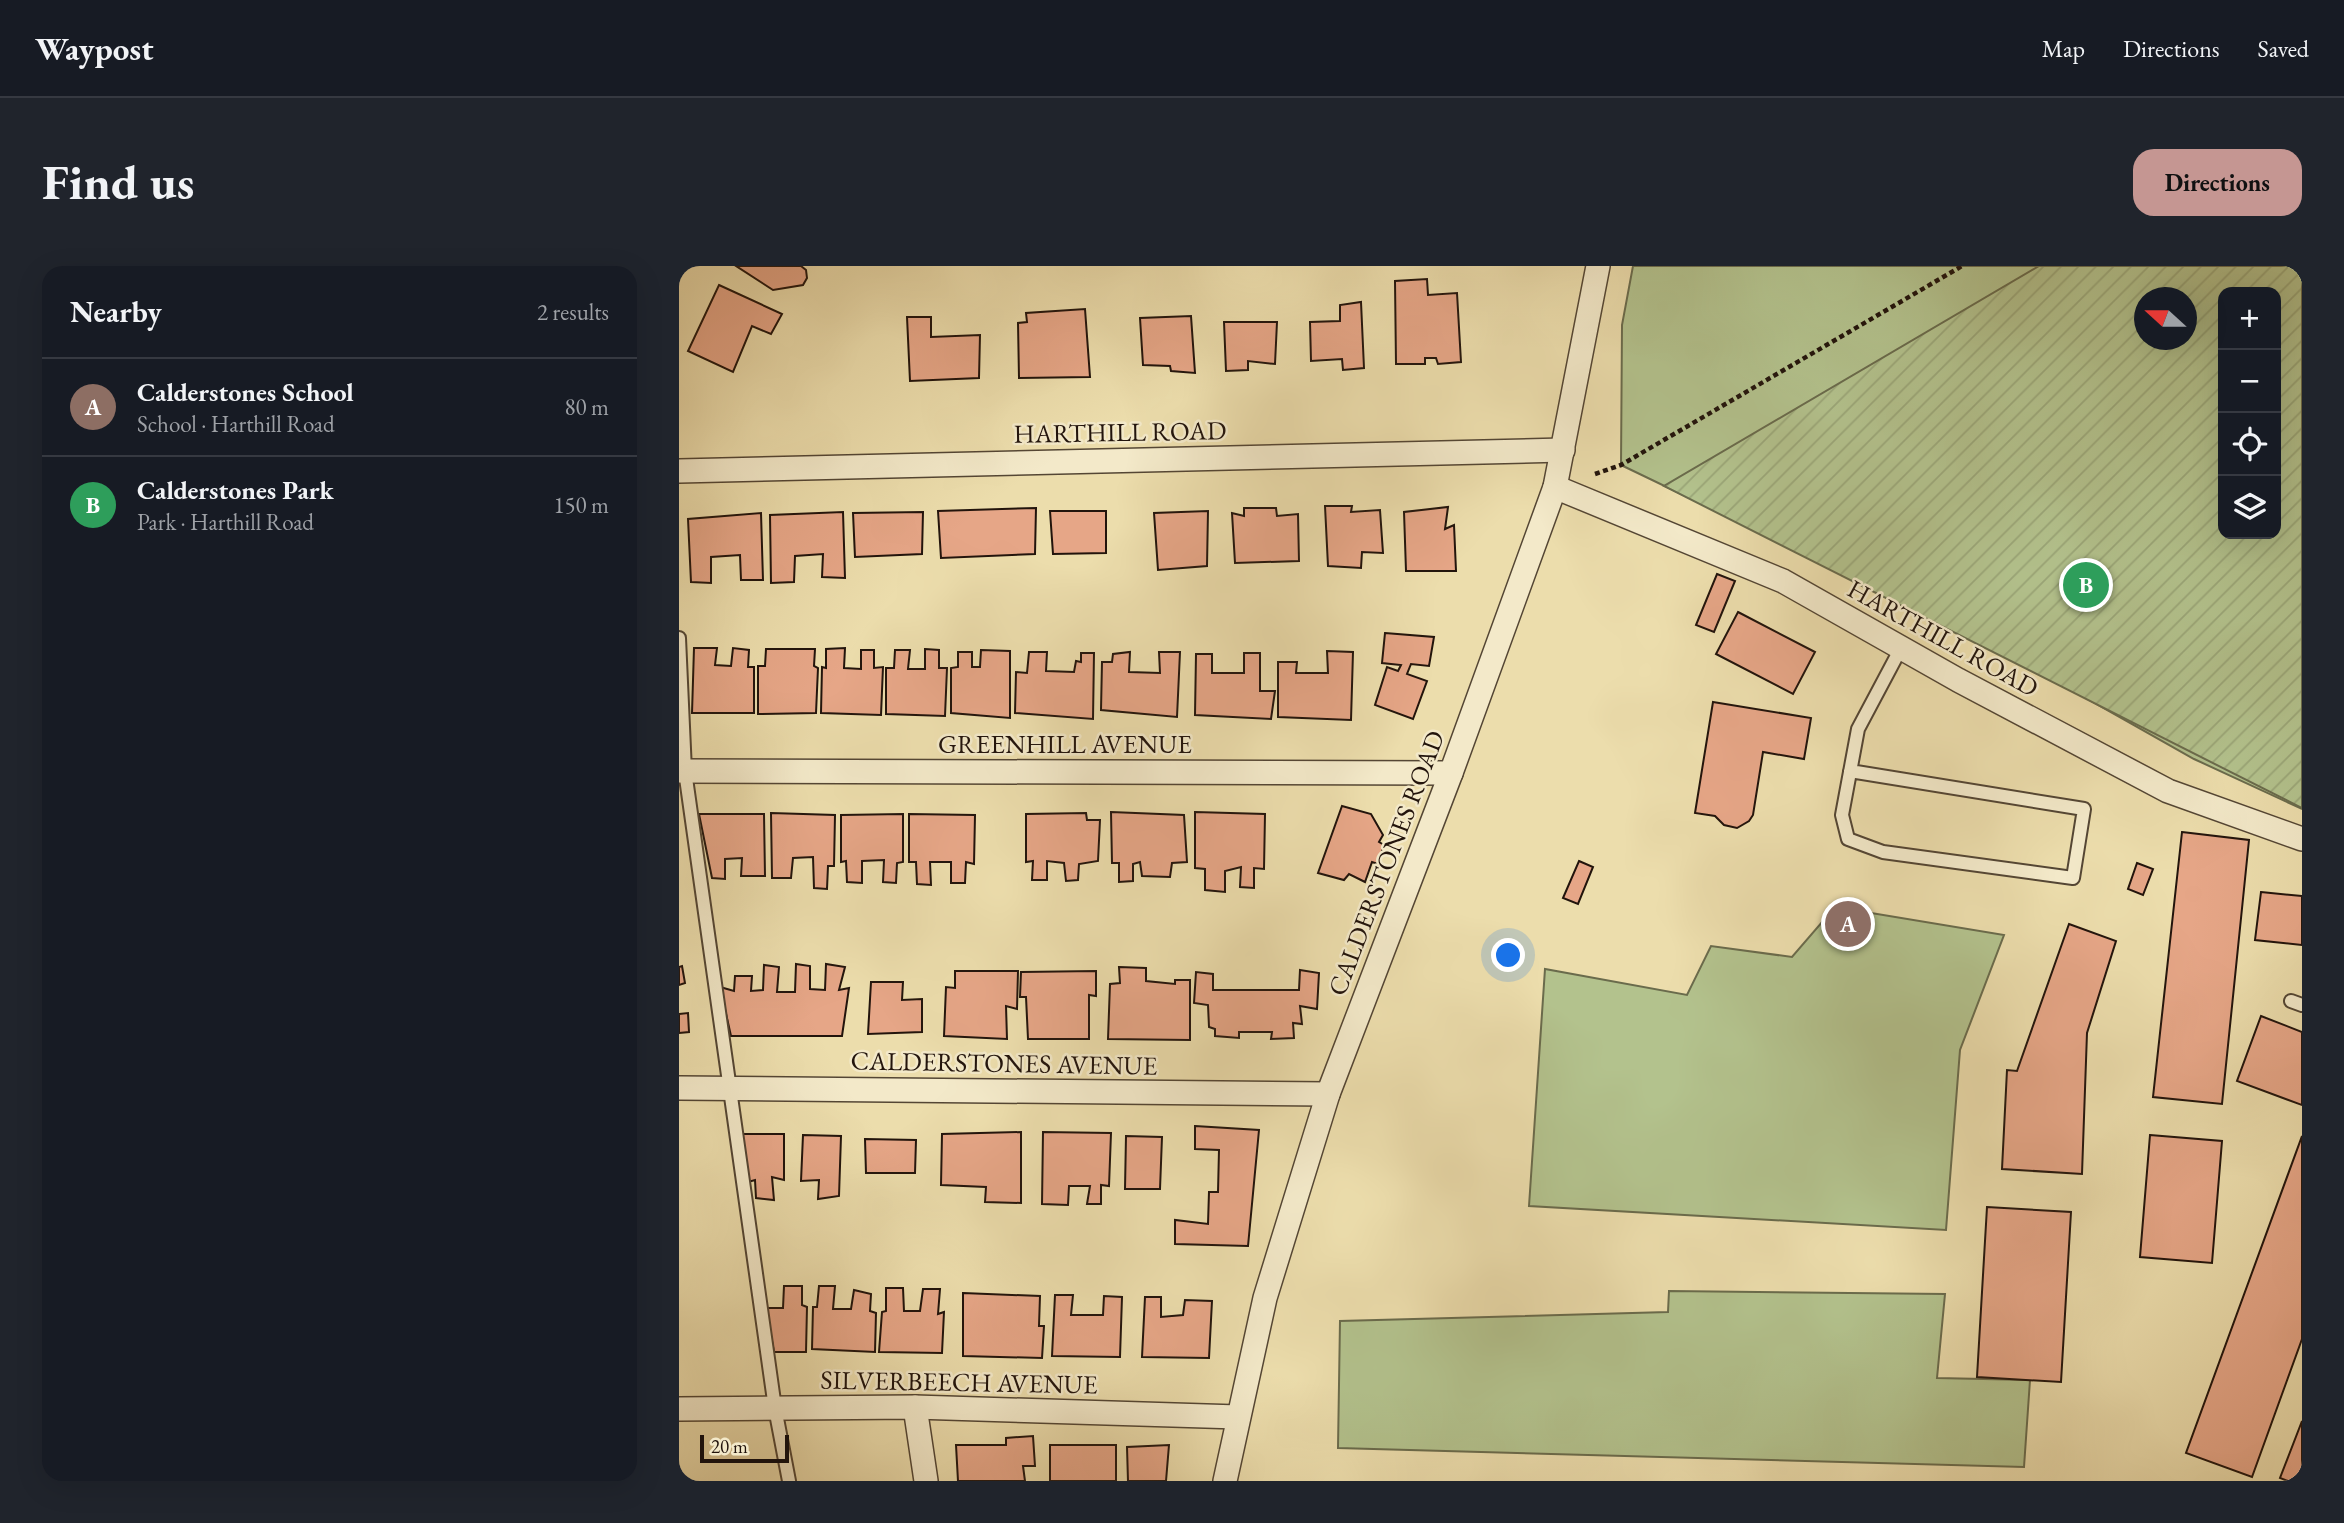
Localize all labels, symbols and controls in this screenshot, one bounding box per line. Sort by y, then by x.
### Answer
text: Waypost [35,27,154,70]
text: Map [2042,33,2085,64]
text: Directions [2123,33,2220,64]
text: Saved [2258,33,2309,64]
button: Directions [2133,149,2302,216]
text: Find us [42,150,194,214]
north arrow [2134,287,2197,350]
map controls [2218,287,2281,539]
button: + [2218,287,2281,350]
text: Nearby [70,292,162,331]
text: 2 results [537,297,609,327]
button: − [2218,350,2281,413]
text: Calderstones School [137,375,354,409]
text: A [85,392,101,422]
text: 80 m [564,392,609,422]
text: School · Harthill Road [137,409,335,439]
street label: HARTHILL ROAD [1013,413,1227,451]
button: locate [2218,413,2281,476]
text: Calderstones Park [137,473,334,507]
button: layers [2218,476,2281,539]
text: B [86,490,100,520]
text: 150 m [553,490,609,520]
text: Park · Harthill Road [137,507,314,537]
pin: B [2063,559,2109,611]
street label: HARTHILL ROAD [1842,571,2044,705]
street label: CALDERSTONES ROAD [1320,726,1452,1000]
street label: GREENHILL AVENUE [938,727,1192,761]
pin: A [1825,898,1871,950]
your location [1491,938,1525,972]
street label: CALDERSTONES AVENUE [850,1043,1158,1083]
street label: SILVERBEECH AVENUE [820,1363,1098,1401]
scale bar [700,1432,789,1464]
text: 20 m [711,1434,748,1459]

